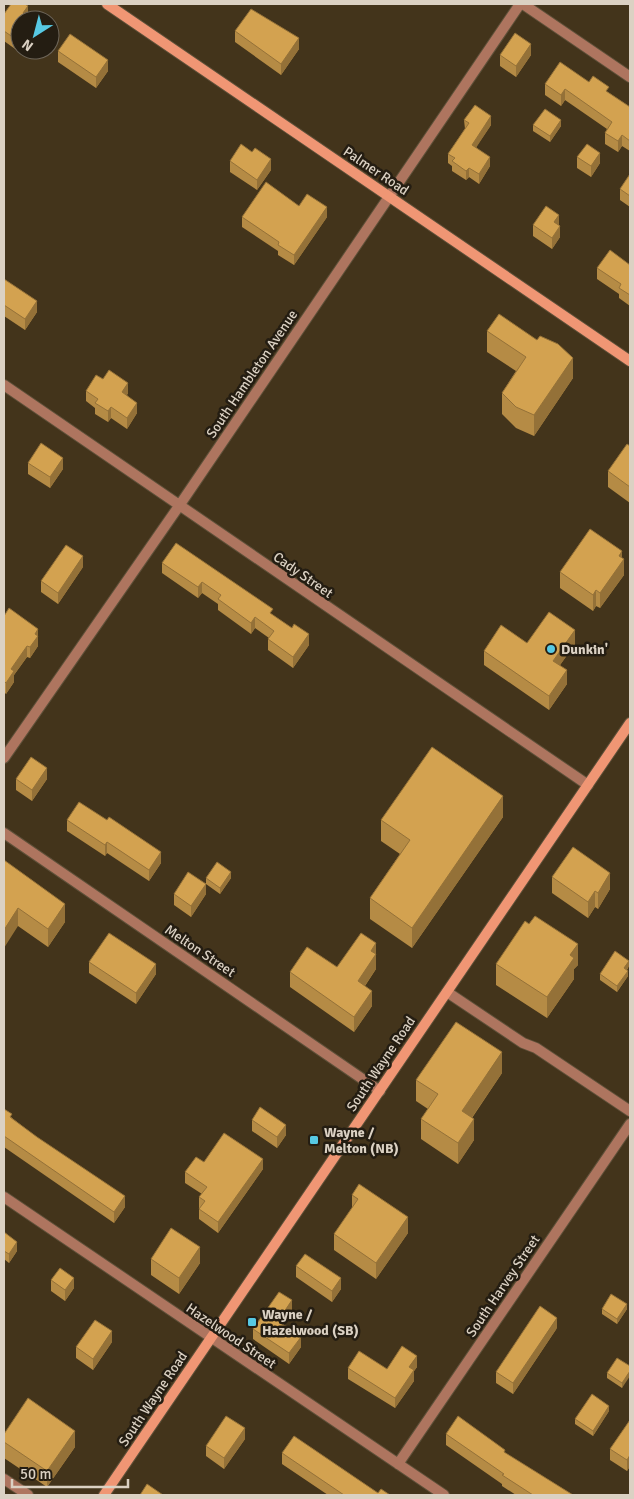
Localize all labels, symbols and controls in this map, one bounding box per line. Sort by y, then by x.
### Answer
north arrow [10,10,60,60]
text: N [19,35,37,55]
street label: Palmer Road [340,143,412,199]
street label: South Hambleton Avenue [203,307,301,441]
street label: Cady Street [270,548,336,602]
place label: Dunkin' [561,641,608,658]
marker: Dunkin' [545,643,557,655]
street label: Melton Street [161,921,239,981]
street label: South Wayne Road [343,1013,419,1115]
place label: Wayne / Melton (NB) [324,1124,399,1157]
marker: Wayne / Melton (NB) [308,1134,320,1146]
street label: South Harvey Street [463,1232,544,1340]
street label: Hazelwood Street [183,1300,279,1372]
place label: Wayne / Hazelwood (SB) [262,1306,359,1339]
marker: Wayne / Hazelwood (SB) [246,1316,258,1328]
street label: South Wayne Road [115,1348,191,1450]
scale bar [12,1456,129,1488]
text: 50 m [20,1465,51,1483]

